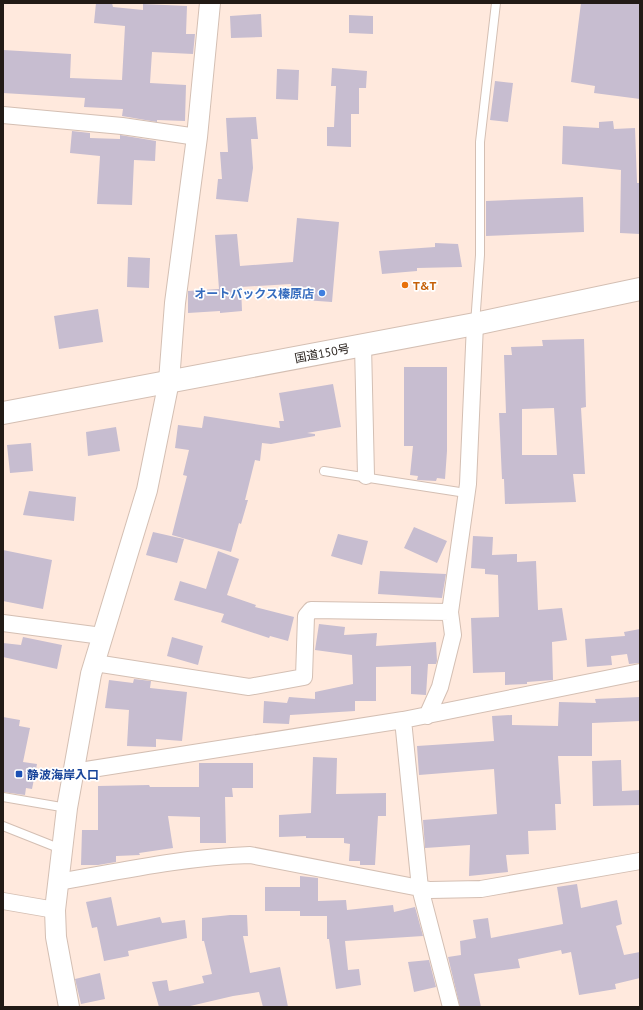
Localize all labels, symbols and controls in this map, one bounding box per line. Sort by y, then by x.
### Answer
place label: T&T [413,278,437,293]
marker: T&T [400,280,410,290]
place label: オートバックス榛原店 [194,286,314,301]
marker: オートバックス榛原店 [317,288,327,298]
street label: 国道150号 [293,340,351,366]
place label: 静波海岸入口 [27,767,99,782]
marker: 静波海岸入口 [14,769,24,779]

